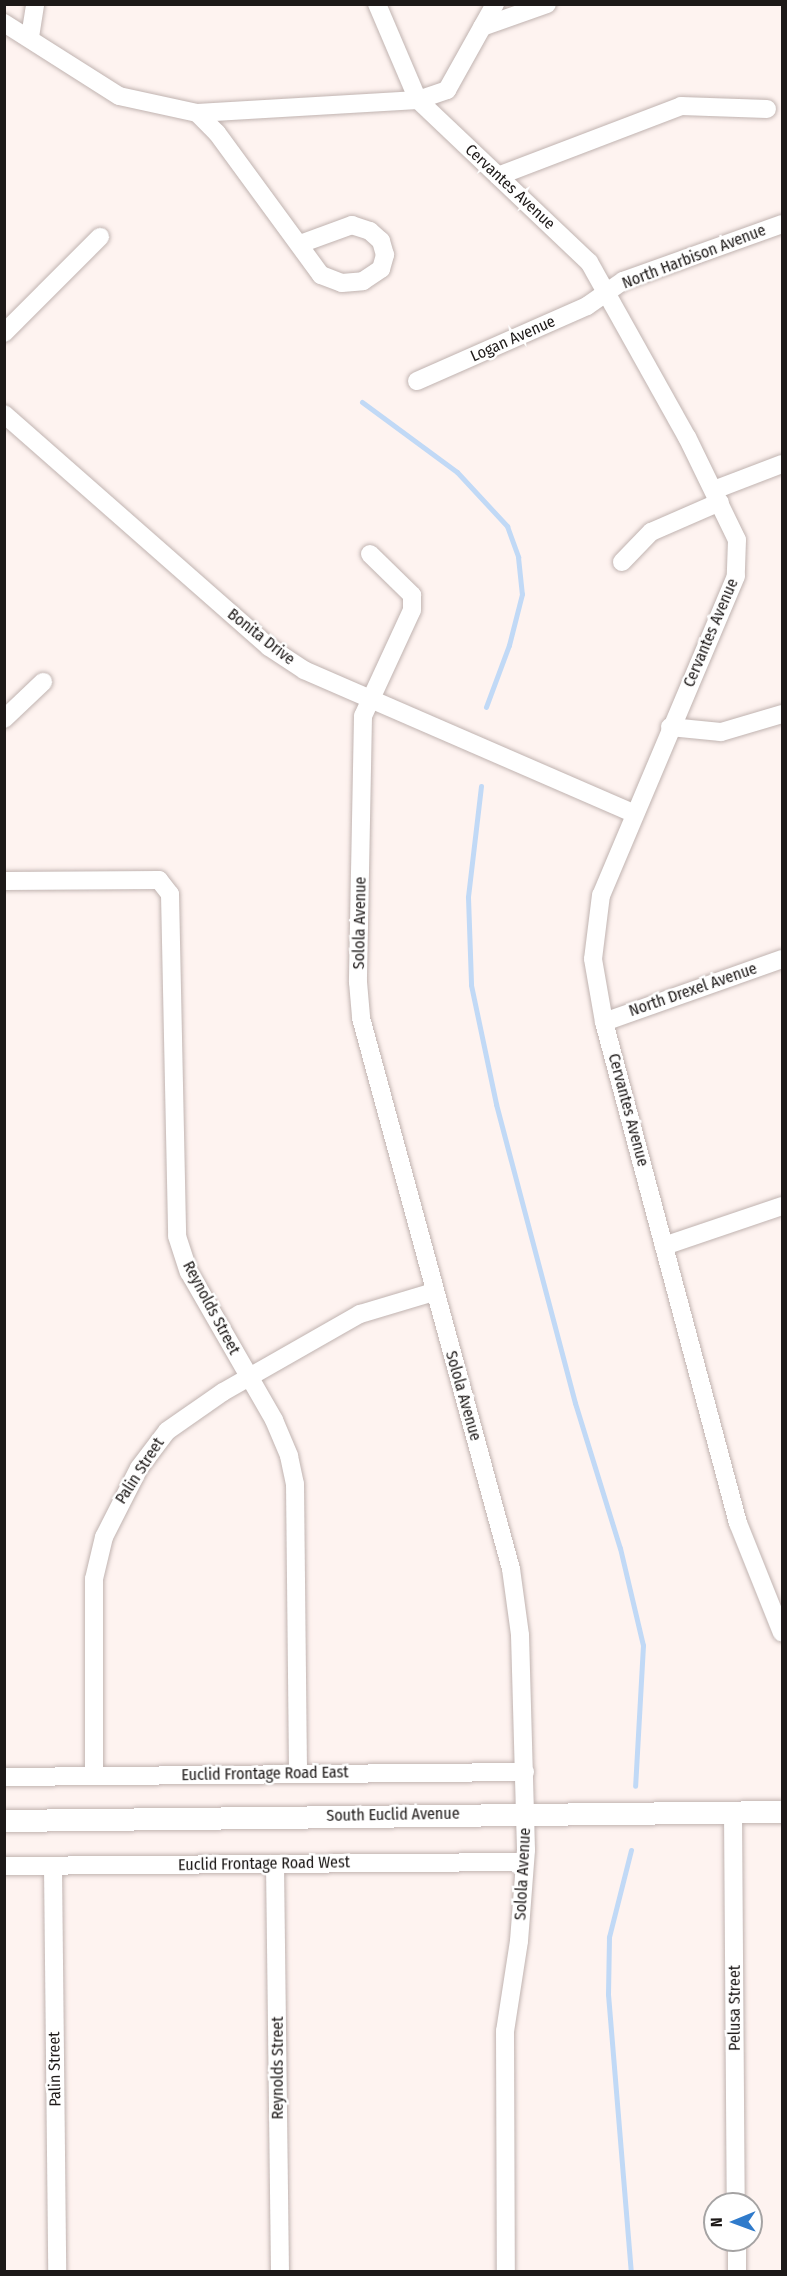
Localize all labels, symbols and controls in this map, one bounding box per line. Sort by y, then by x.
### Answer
street label: Cervantes Avenue [461,140,559,234]
street label: North Harbison Avenue [619,221,769,293]
street label: Logan Avenue [468,312,558,366]
street label: Cervantes Avenue [679,576,743,690]
street label: Bonita Drive [223,605,299,669]
street label: Solola Avenue [350,876,370,970]
street label: North Drexel Avenue [626,959,760,1021]
street label: Cervantes Avenue [604,1051,652,1169]
street label: Reynolds Street [178,1258,244,1358]
street label: Solola Avenue [441,1349,485,1443]
street label: Palin Street [112,1434,168,1508]
street label: Euclid Frontage Road East [181,1763,349,1785]
street label: South Euclid Avenue [326,1804,460,1826]
street label: Solola Avenue [511,1827,535,1921]
street label: Euclid Frontage Road West [178,1853,350,1875]
street label: Pelusa Street [725,1965,745,2051]
street label: Reynolds Street [268,2017,288,2119]
street label: Palin Street [45,2031,65,2107]
north arrow [703,2192,763,2252]
text: N [707,2217,726,2227]

